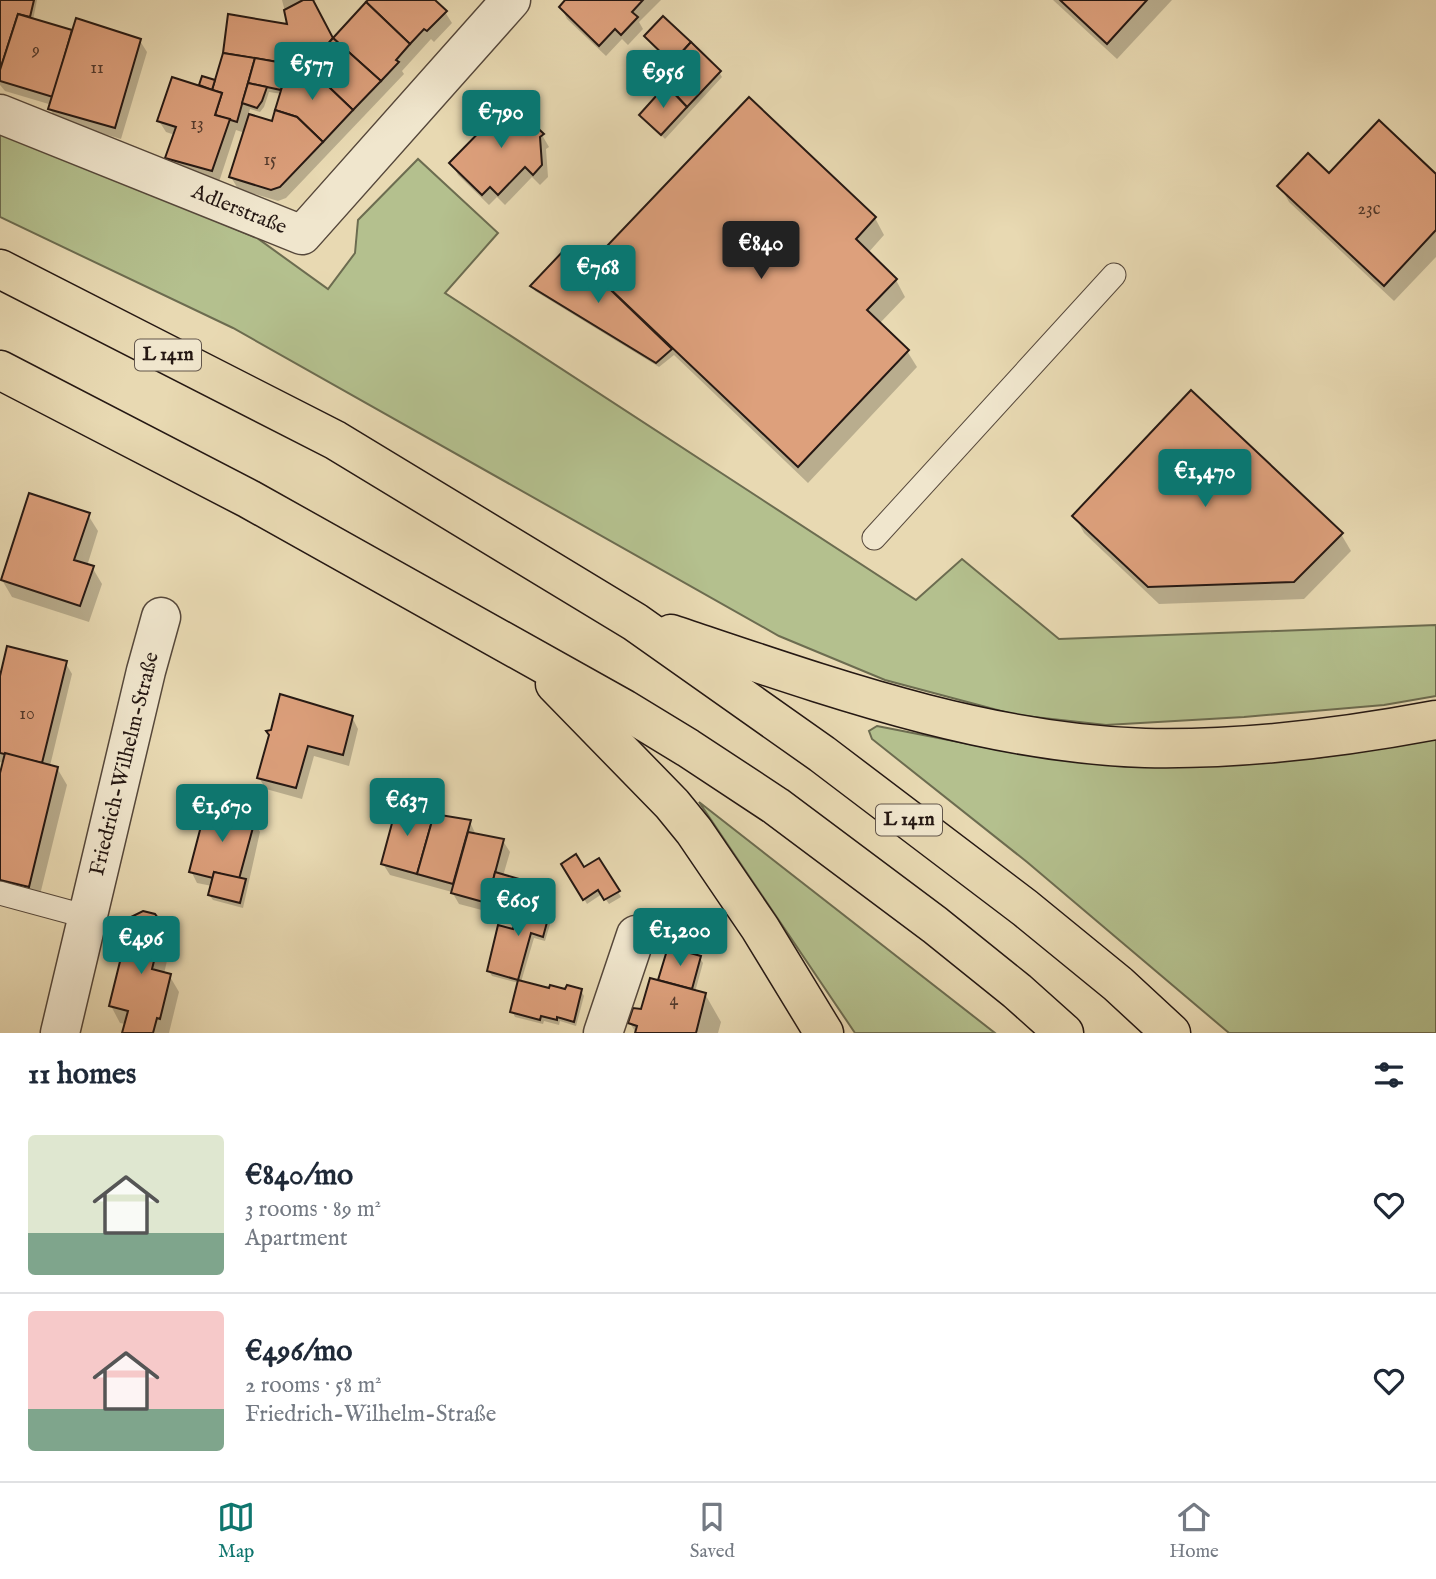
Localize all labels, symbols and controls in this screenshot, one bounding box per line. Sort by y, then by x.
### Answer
house number: 9 [31,39,40,62]
pin: €577 [271,42,353,102]
text: €577 [290,50,334,79]
pin: €956 [622,50,704,110]
house number: 11 [90,57,104,80]
text: €956 [642,58,684,87]
pin: €790 [460,90,542,150]
text: €790 [478,98,524,127]
house number: 13 [190,113,204,136]
house number: 15 [263,149,277,172]
street label: Adlerstraße [187,178,291,241]
house number: 23c [1358,198,1381,221]
pin: €840 [720,222,802,281]
text: €840 [738,229,784,258]
pin: €768 [557,246,639,305]
text: €768 [577,253,619,282]
road number: L 141n [135,340,201,370]
pin: €1,470 [1148,449,1262,509]
text: €1,470 [1174,457,1236,486]
street label: Friedrich-Wilhelm-Straße [84,649,166,879]
house number: 10 [19,703,35,726]
pin: €637 [366,778,448,838]
pin: €1,670 [165,784,279,844]
text: €637 [386,786,428,815]
text: €1,670 [192,792,252,821]
road number: L 141n [876,804,942,835]
pin: €605 [477,878,559,938]
text: €605 [497,886,539,915]
pin: €1,200 [623,908,737,968]
pin: €496 [100,916,182,976]
text: €1,200 [649,916,711,945]
text: €496 [119,924,163,953]
house number: 4 [670,989,679,1012]
text: 11 homes [28,1056,136,1094]
icon: filters [1370,1056,1408,1094]
text: €840/mo [245,1157,353,1195]
icon: home [84,1163,168,1247]
icon: heart [1370,1186,1408,1224]
text: 3 rooms · 89 m² [245,1195,381,1224]
text: Apartment [245,1224,348,1253]
text: €496/mo [245,1333,353,1371]
icon: home [84,1339,168,1423]
icon: heart [1370,1362,1408,1400]
text: 2 rooms · 58 m² [245,1371,382,1400]
text: Friedrich-Wilhelm-Straße [245,1400,496,1429]
tab: Map [217,1498,255,1564]
tab: Saved [690,1498,735,1564]
tab: Home [1169,1498,1219,1564]

